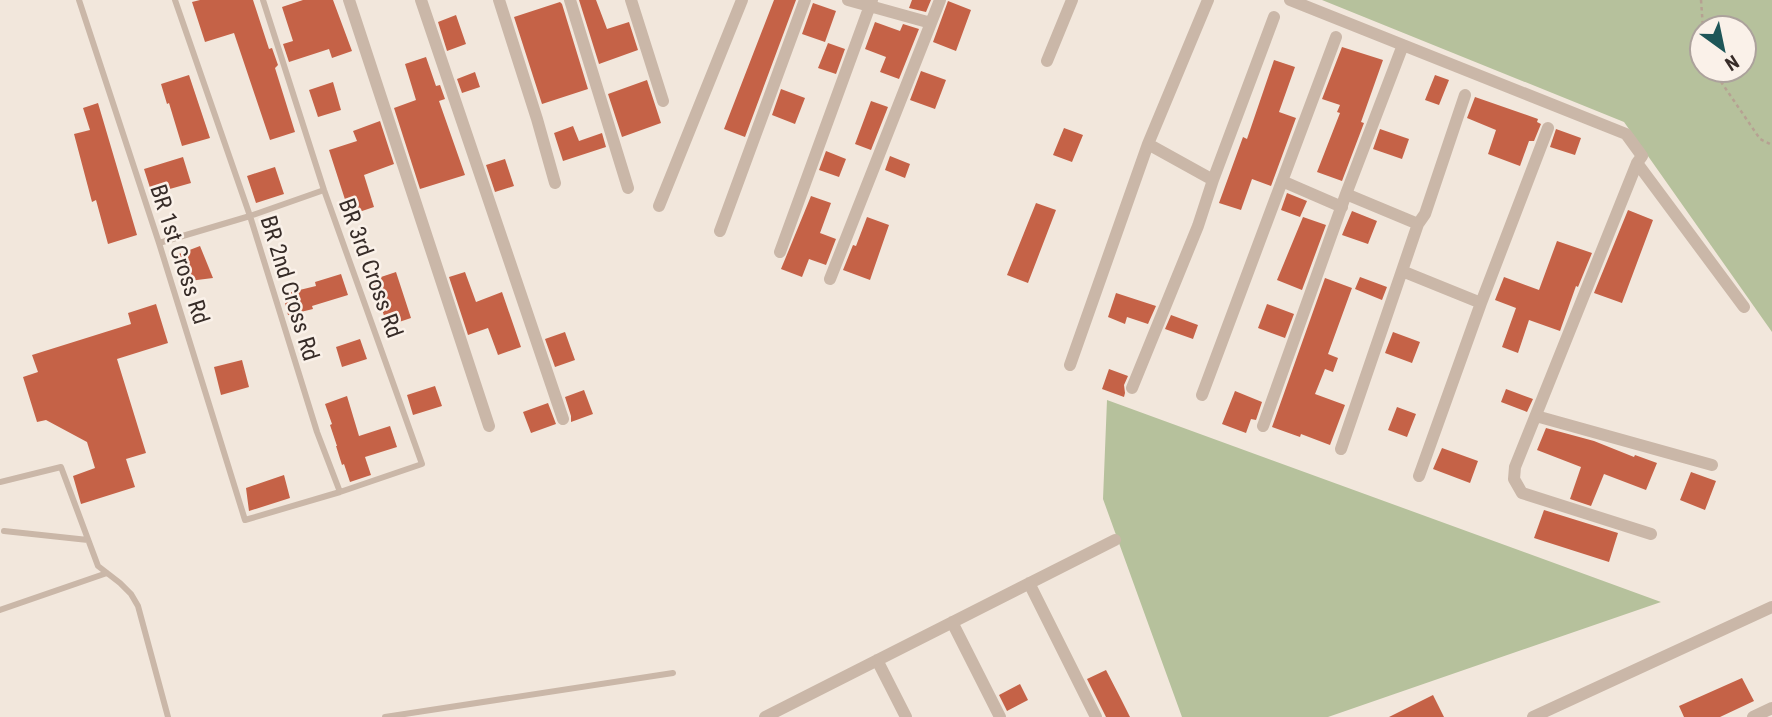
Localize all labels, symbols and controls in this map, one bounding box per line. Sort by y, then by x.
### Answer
north arrow [1688,14,1758,84]
text: N [1721,50,1743,76]
street label: BR 1st Cross Rd [144,181,215,327]
street label: BR 3rd Cross Rd [333,195,408,341]
street label: BR 2nd Cross Rd [255,212,324,364]

